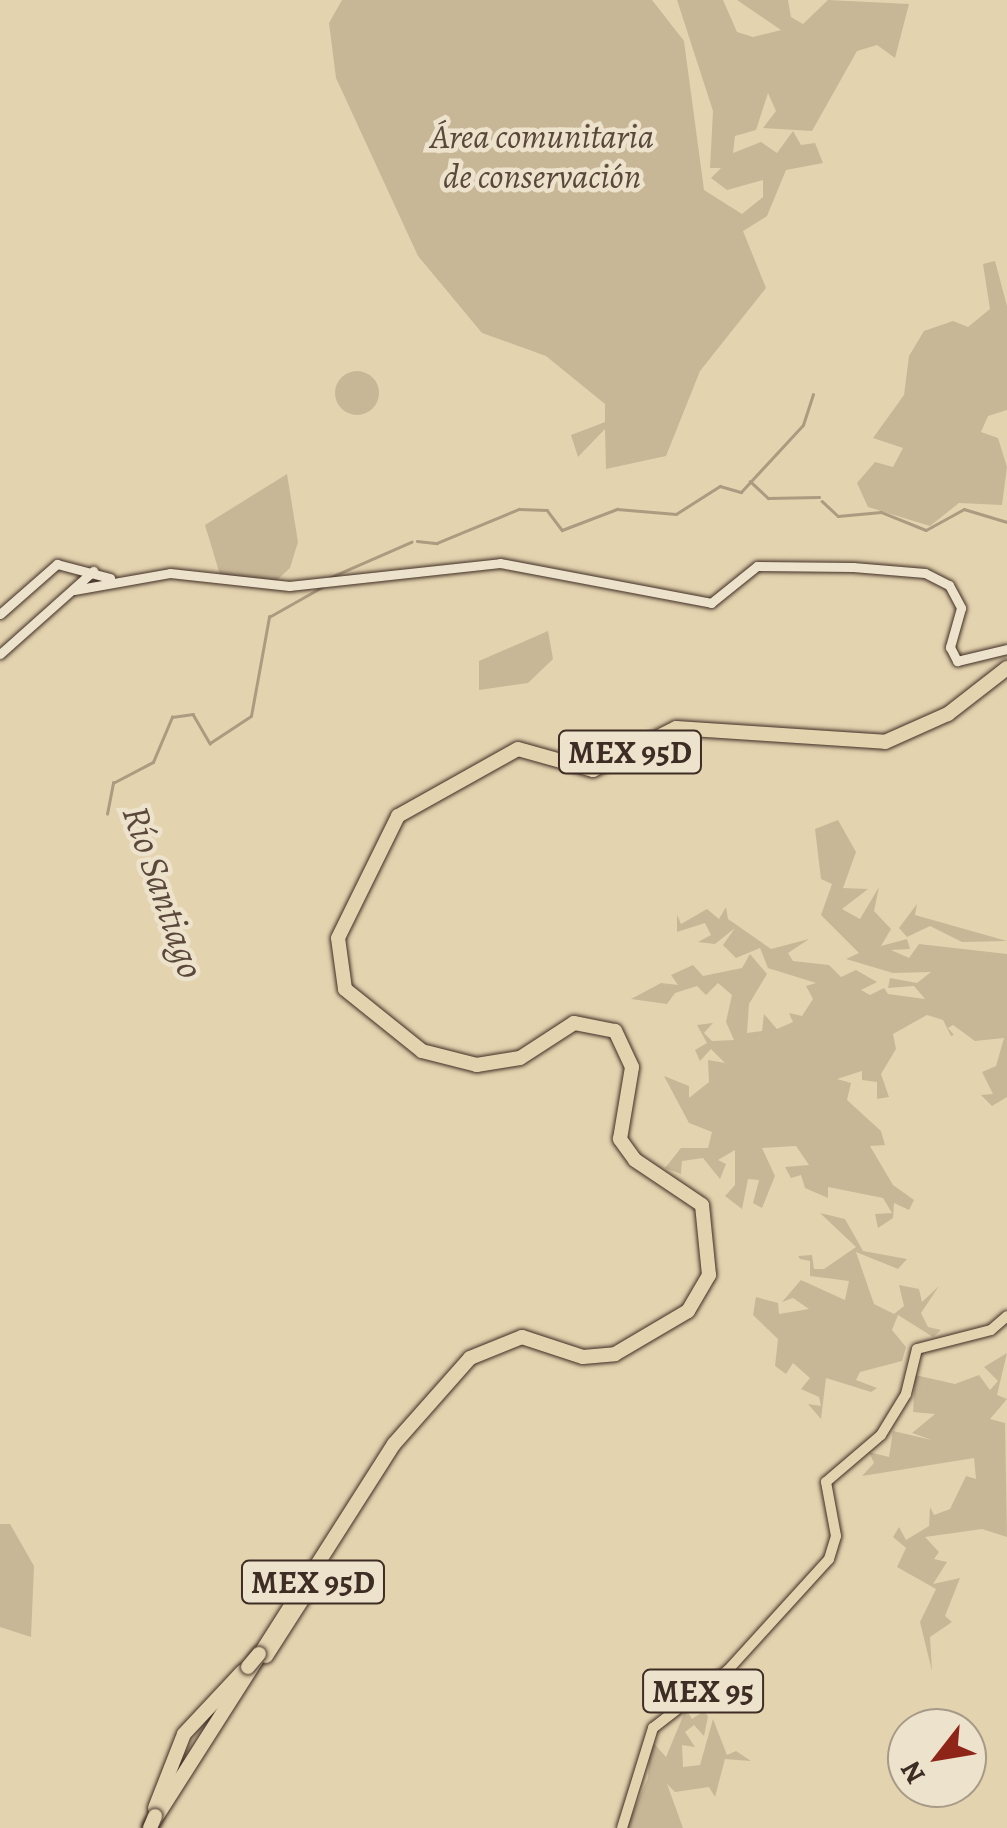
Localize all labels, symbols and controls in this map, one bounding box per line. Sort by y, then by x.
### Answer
park label: Área comunitaria de conservación [430,115,654,197]
road number: MEX 95D [558,725,702,779]
water label: Río Santiago [112,800,214,984]
road number: MEX 95D [240,1555,386,1609]
road number: MEX 95 [640,1664,766,1718]
north arrow [887,1708,987,1808]
text: N [891,1754,935,1791]

